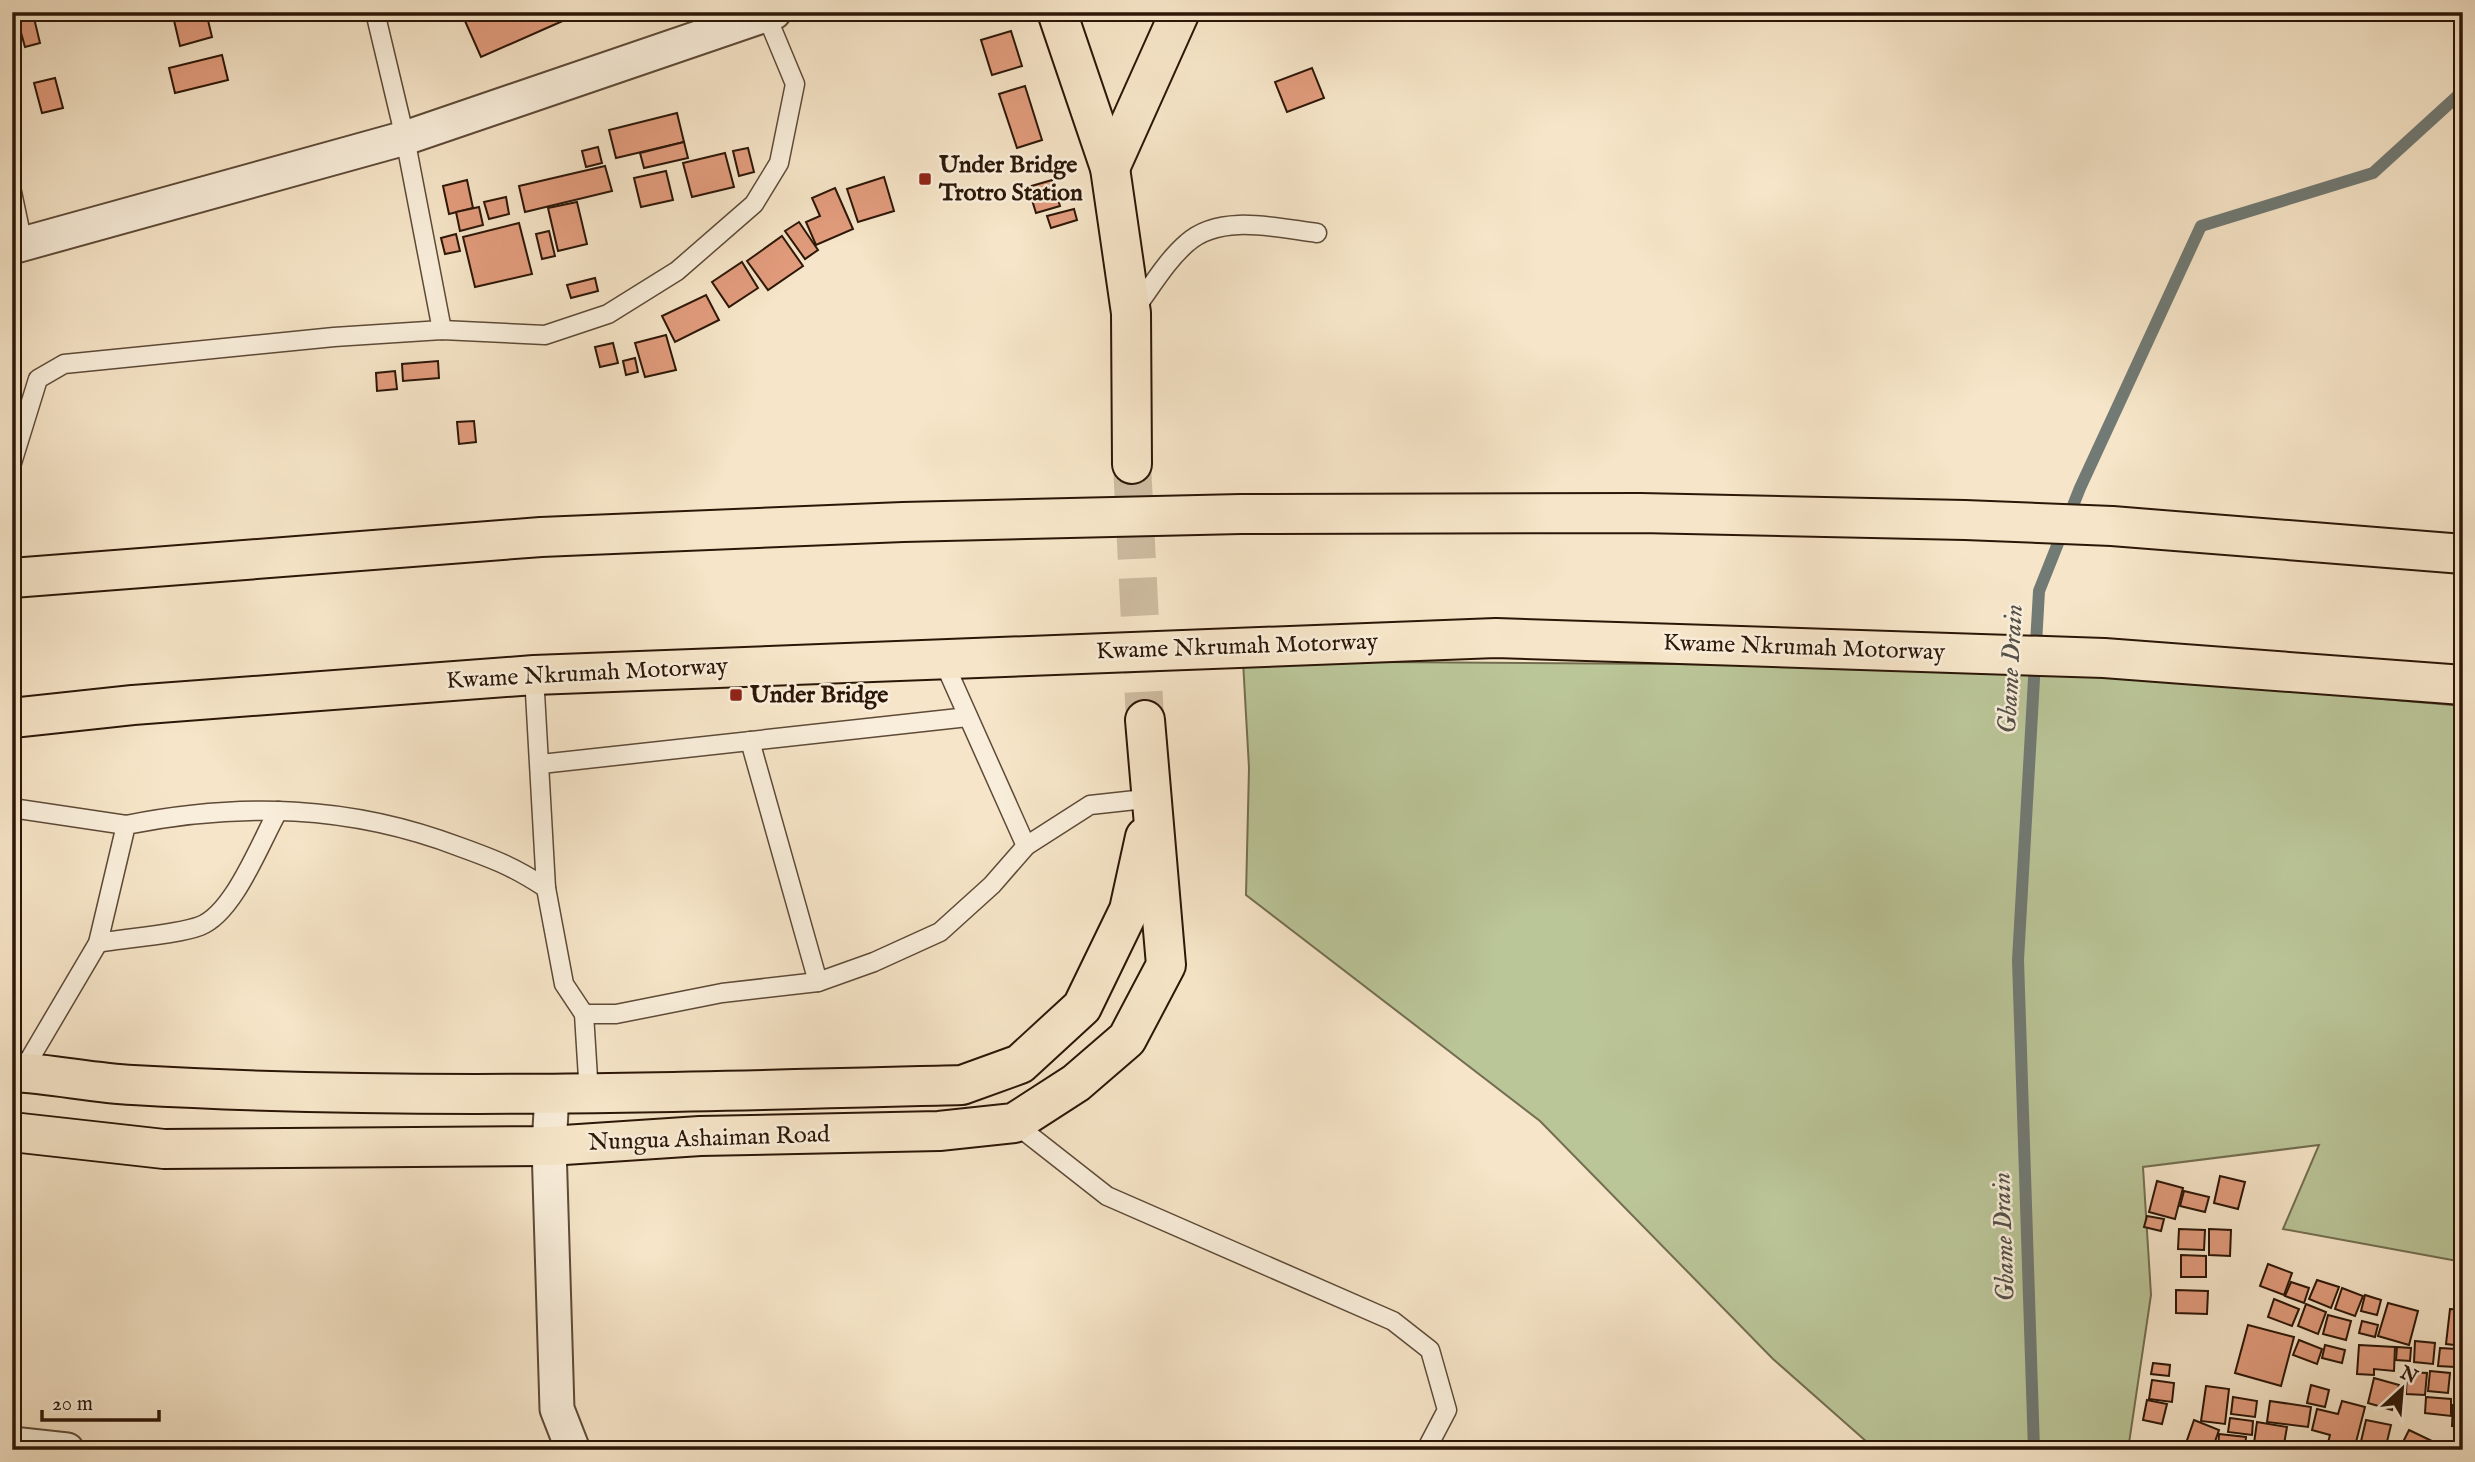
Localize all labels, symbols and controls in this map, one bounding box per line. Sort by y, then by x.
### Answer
place label: Under Bridge Trotro Station [938,150,1083,209]
marker: Under Bridge Trotro Station [917,171,933,187]
water label: Gbame Drain [1991,603,2031,735]
street label: Kwame Nkrumah Motorway [1095,627,1379,667]
street label: Kwame Nkrumah Motorway [1662,628,1946,668]
street label: Kwame Nkrumah Motorway [445,651,729,697]
place label: Under Bridge [749,680,888,711]
marker: Under Bridge [728,687,744,703]
street label: Nungua Ashaiman Road [588,1119,831,1159]
water label: Gbame Drain [1985,1172,2023,1302]
north arrow [2366,1354,2436,1424]
text: N [2395,1361,2422,1390]
scale bar [42,1378,159,1422]
text: 20 m [52,1391,93,1418]

